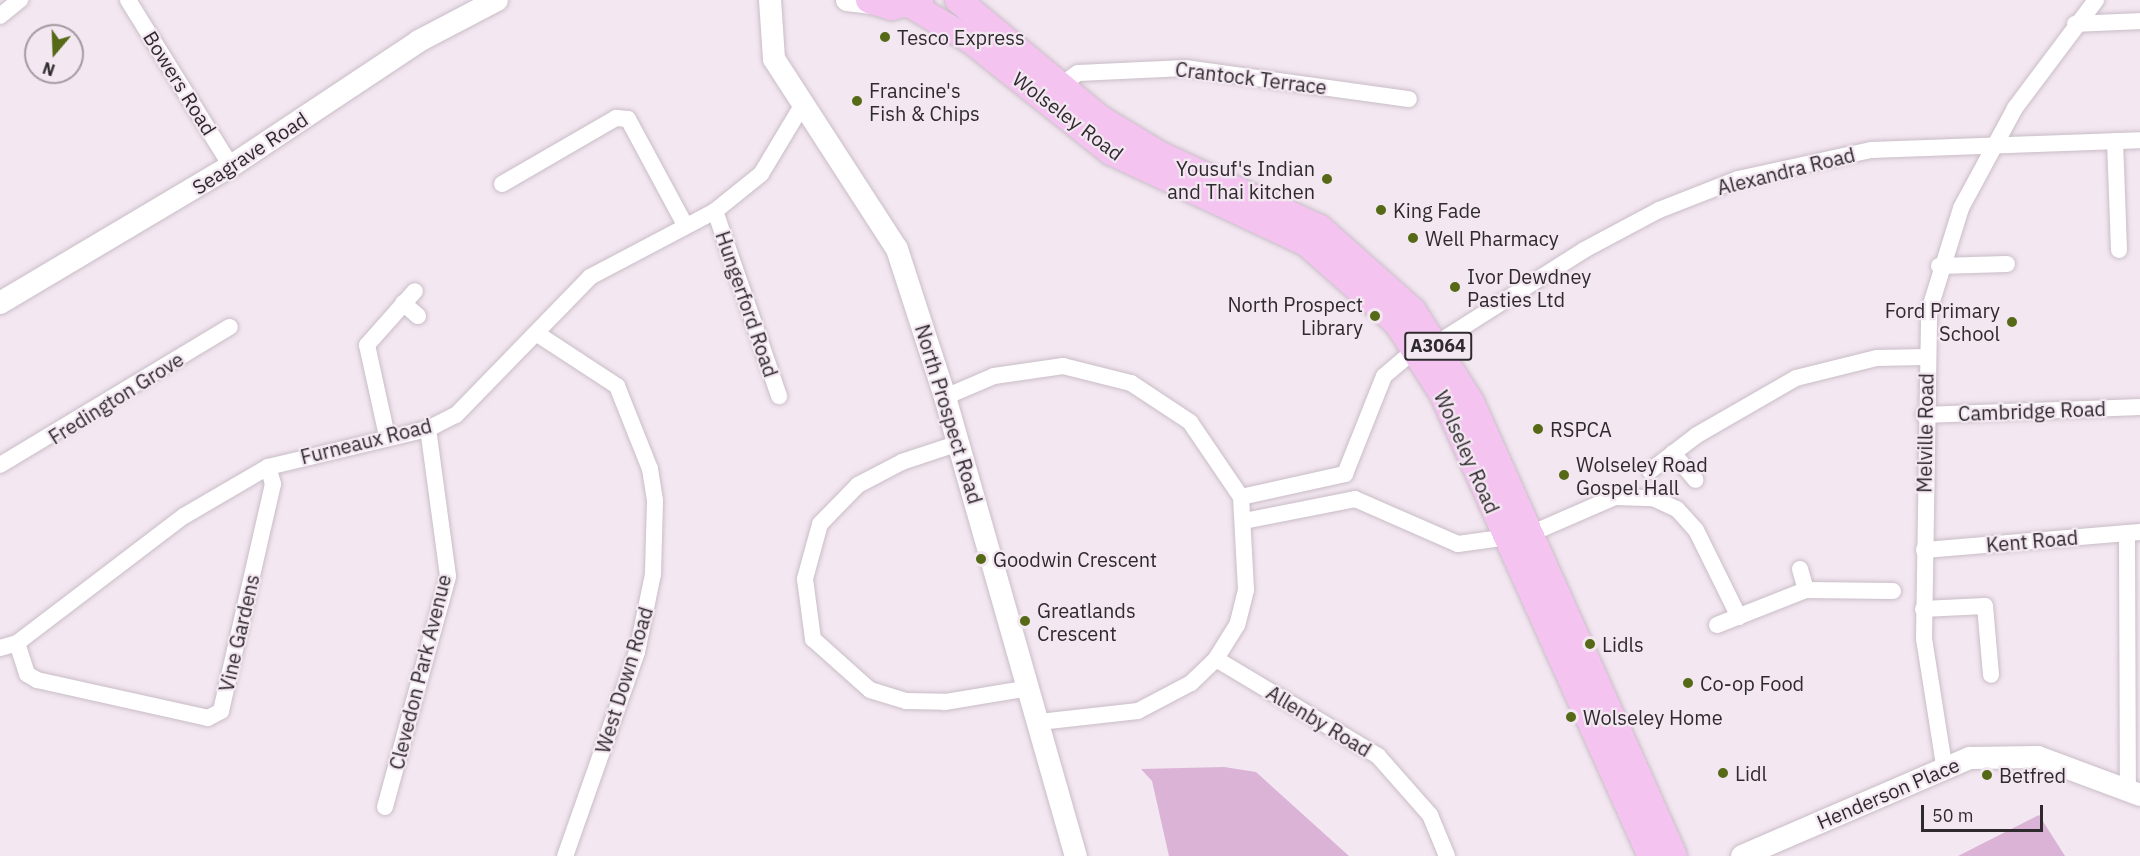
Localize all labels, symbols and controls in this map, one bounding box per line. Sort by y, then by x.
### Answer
north arrow [24,24,84,84]
place label: Tesco Express [897,25,1025,49]
street label: Bowers Road [139,27,221,139]
marker: Tesco Express [878,30,892,44]
street label: Crantock Terrace [1174,57,1328,99]
text: N [40,58,58,80]
street label: Wolseley Road [1008,67,1128,165]
place label: Francine's Fish & Chips [869,78,980,125]
marker: Francine's Fish & Chips [850,94,864,108]
street label: Seagrave Road [188,107,312,199]
street label: Alexandra Road [1714,142,1858,200]
place label: Yousuf's Indian and Thai kitchen [1167,156,1315,203]
marker: Yousuf's Indian and Thai kitchen [1320,172,1334,186]
place label: King Fade [1393,198,1481,222]
marker: King Fade [1374,203,1388,217]
place label: Well Pharmacy [1425,226,1559,250]
street label: Hungerford Road [711,228,783,380]
marker: Well Pharmacy [1406,231,1420,245]
place label: Ivor Dewdney Pasties Ltd [1467,264,1591,311]
marker: Ivor Dewdney Pasties Ltd [1448,280,1462,294]
place label: North Prospect Library [1227,292,1363,339]
place label: Ford Primary School [1885,298,2000,345]
marker: North Prospect Library [1368,309,1382,323]
marker: Ford Primary School [2005,315,2019,329]
street label: North Prospect Road [910,321,988,507]
road number: A3064 [1404,331,1472,361]
street label: Fredington Grove [44,347,188,449]
street label: Melville Road [1912,373,1938,493]
street label: Wolseley Road [1429,387,1505,517]
street label: Cambridge Road [1958,396,2106,426]
street label: Furneaux Road [298,413,434,469]
place label: RSPCA [1550,417,1612,441]
marker: RSPCA [1531,422,1545,436]
place label: Wolseley Road Gospel Hall [1576,452,1708,499]
marker: Wolseley Road Gospel Hall [1557,468,1571,482]
street label: Kent Road [1985,525,2079,557]
place label: Goodwin Crescent [993,547,1157,571]
marker: Goodwin Crescent [974,552,988,566]
street label: Vine Gardens [214,572,264,694]
street label: Clevedon Park Avenue [384,572,456,772]
place label: Greatlands Crescent [1037,598,1136,645]
street label: West Down Road [590,604,658,756]
marker: Greatlands Crescent [1018,614,1032,628]
place label: Lidls [1602,632,1644,656]
marker: Lidls [1583,637,1597,651]
place label: Co-op Food [1700,671,1804,695]
marker: Co-op Food [1681,676,1695,690]
street label: Allenby Road [1262,680,1376,762]
place label: Wolseley Home [1583,705,1723,729]
marker: Wolseley Home [1564,710,1578,724]
street label: Henderson Place [1813,752,1963,834]
place label: Lidl [1735,761,1767,785]
place label: Betfred [1999,763,2066,787]
marker: Lidl [1716,766,1730,780]
marker: Betfred [1980,768,1994,782]
scale bar [1924,793,2046,831]
text: 50 m [1932,804,1974,827]

